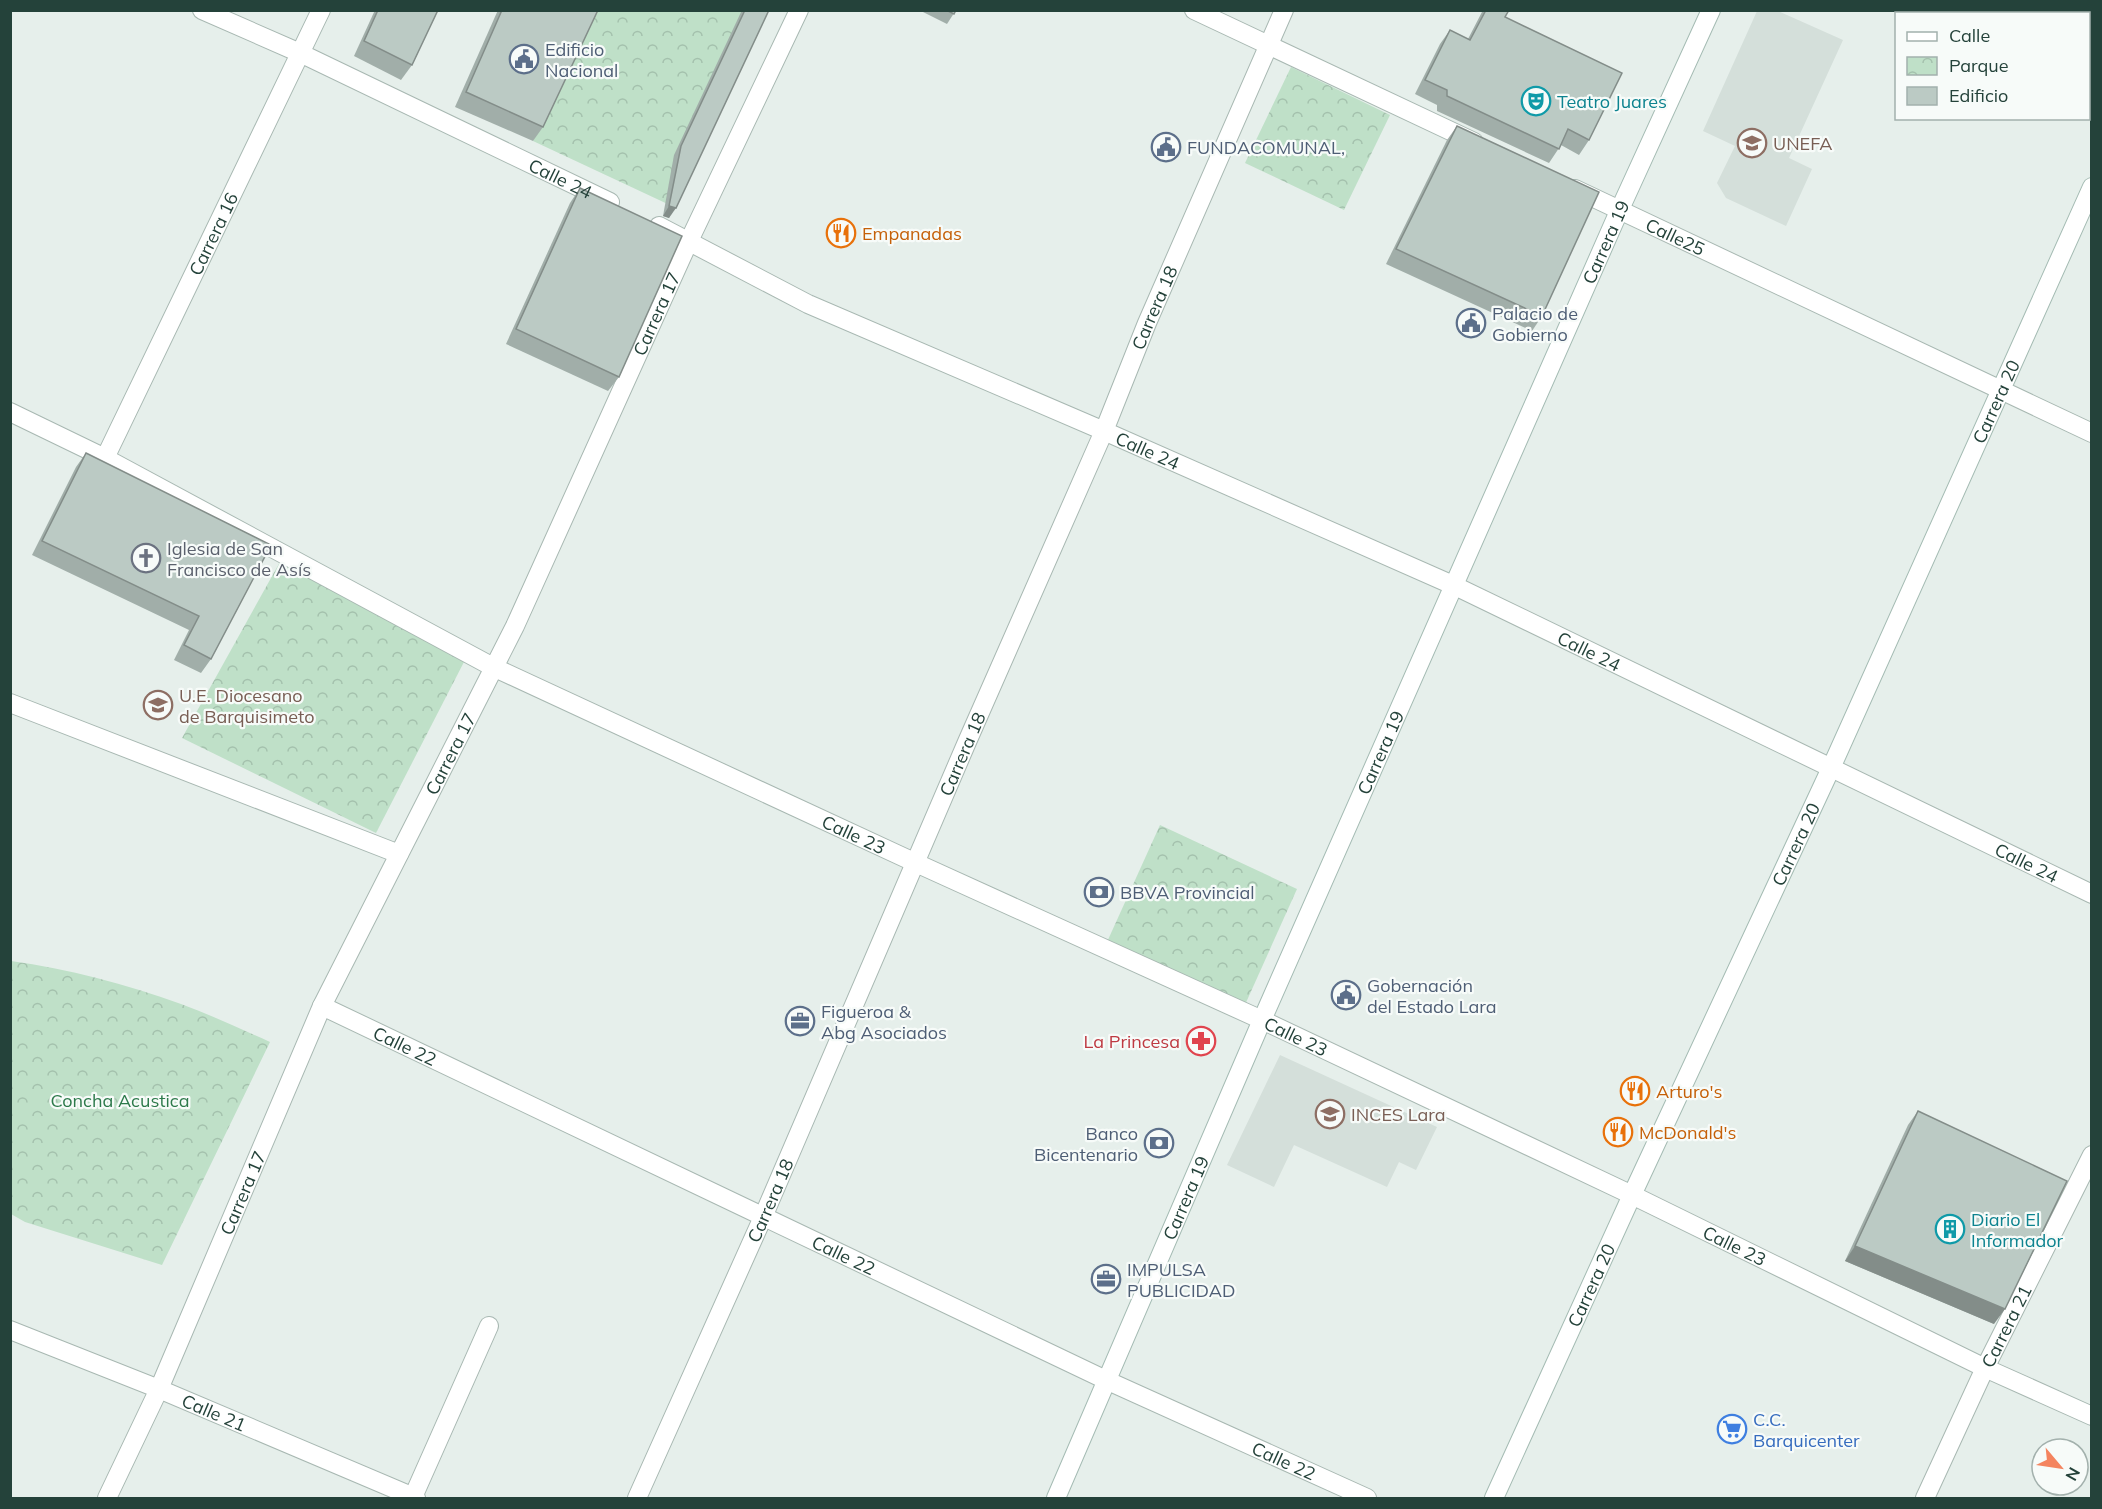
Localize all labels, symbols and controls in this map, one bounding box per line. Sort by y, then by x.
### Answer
legend [1895,12,2090,120]
text: Calle [1949,24,1990,47]
place label: Edificio Nacional [545,38,618,82]
public building icon: Edificio Nacional [508,43,540,75]
text: Parque [1949,54,2008,77]
text: Edificio [1949,84,2008,107]
theatre icon: Teatro Juares [1520,85,1552,117]
place label: Teatro Juares [1557,90,1667,113]
school or university icon: UNEFA [1736,127,1768,159]
public building icon: FUNDACOMUNAL, [1150,131,1182,163]
place label: UNEFA [1773,132,1832,155]
place label: FUNDACOMUNAL, [1187,136,1345,159]
street label: Calle 24 [525,153,596,203]
street label: Carrera 16 [183,189,243,279]
street label: Carrera 19 [1577,196,1634,287]
street label: Calle25 [1642,213,1709,260]
restaurant icon: Empanadas [825,217,857,249]
place label: Empanadas [862,222,962,245]
street label: Carrera 18 [1126,262,1182,353]
street label: Carrera 17 [627,268,685,359]
place label: Palacio de Gobierno [1492,302,1578,346]
public building icon: Palacio de Gobierno [1455,307,1487,339]
street label: Carrera 20 [1967,356,2024,447]
street label: Calle 24 [1112,426,1183,475]
place label: Iglesia de San Francisco de Asís [167,537,311,581]
church icon: Iglesia de San Francisco de Asís [130,542,162,574]
street label: Calle 24 [1554,626,1625,676]
place label: U.E. Diocesano de Barquisimeto [179,684,315,728]
school or university icon: U.E. Diocesano de Barquisimeto [142,689,174,721]
street label: Carrera 19 [1352,707,1409,798]
street label: Carrera 18 [934,708,990,799]
street label: Carrera 17 [420,709,481,799]
street label: Carrera 20 [1766,799,1825,889]
street label: Calle 23 [818,810,889,859]
street label: Calle 24 [1991,837,2062,888]
bank icon: BBVA Provincial [1083,876,1115,908]
place label: BBVA Provincial [1120,881,1255,904]
place label: Gobernación del Estado Lara [1367,974,1497,1018]
public building icon: Gobernación del Estado Lara [1330,979,1362,1011]
place label: Figueroa & Abg Asociados [821,1000,947,1044]
office icon: Figueroa & Abg Asociados [784,1005,816,1037]
street label: Calle 23 [1261,1011,1331,1061]
street label: Calle 22 [370,1021,440,1071]
pharmacy icon: La Princesa [1185,1025,1217,1057]
place label: La Princesa [1084,1030,1180,1053]
restaurant icon: Arturo's [1619,1075,1651,1107]
place label: Arturo's [1656,1080,1723,1103]
park label: Concha Acustica [51,1089,189,1112]
school or university icon: INCES Lara [1314,1098,1346,1130]
place label: INCES Lara [1351,1103,1446,1126]
restaurant icon: McDonald's [1602,1116,1634,1148]
place label: McDonald's [1639,1121,1736,1144]
place label: Banco Bicentenario [1034,1122,1138,1166]
bank icon: Banco Bicentenario [1143,1127,1175,1159]
street label: Carrera 17 [214,1147,271,1238]
street label: Carrera 19 [1157,1152,1214,1243]
street label: Carrera 18 [742,1155,798,1246]
place label: Diario El Informador [1971,1208,2064,1252]
building icon: Diario El Informador [1934,1213,1966,1245]
street label: Calle 23 [1699,1220,1770,1270]
street label: Calle 22 [808,1230,879,1280]
street label: Carrera 20 [1562,1240,1620,1330]
place label: IMPULSA PUBLICIDAD [1127,1258,1235,1302]
office icon: IMPULSA PUBLICIDAD [1090,1263,1122,1295]
street label: Carrera 21 [1976,1281,2036,1371]
street label: Calle 21 [178,1389,250,1436]
place label: C.C. Barquicenter [1753,1408,1860,1452]
supermarket icon: C.C. Barquicenter [1716,1413,1748,1445]
street label: Calle 22 [1248,1436,1320,1485]
north arrow [2030,1437,2090,1497]
text: N [2061,1464,2085,1484]

